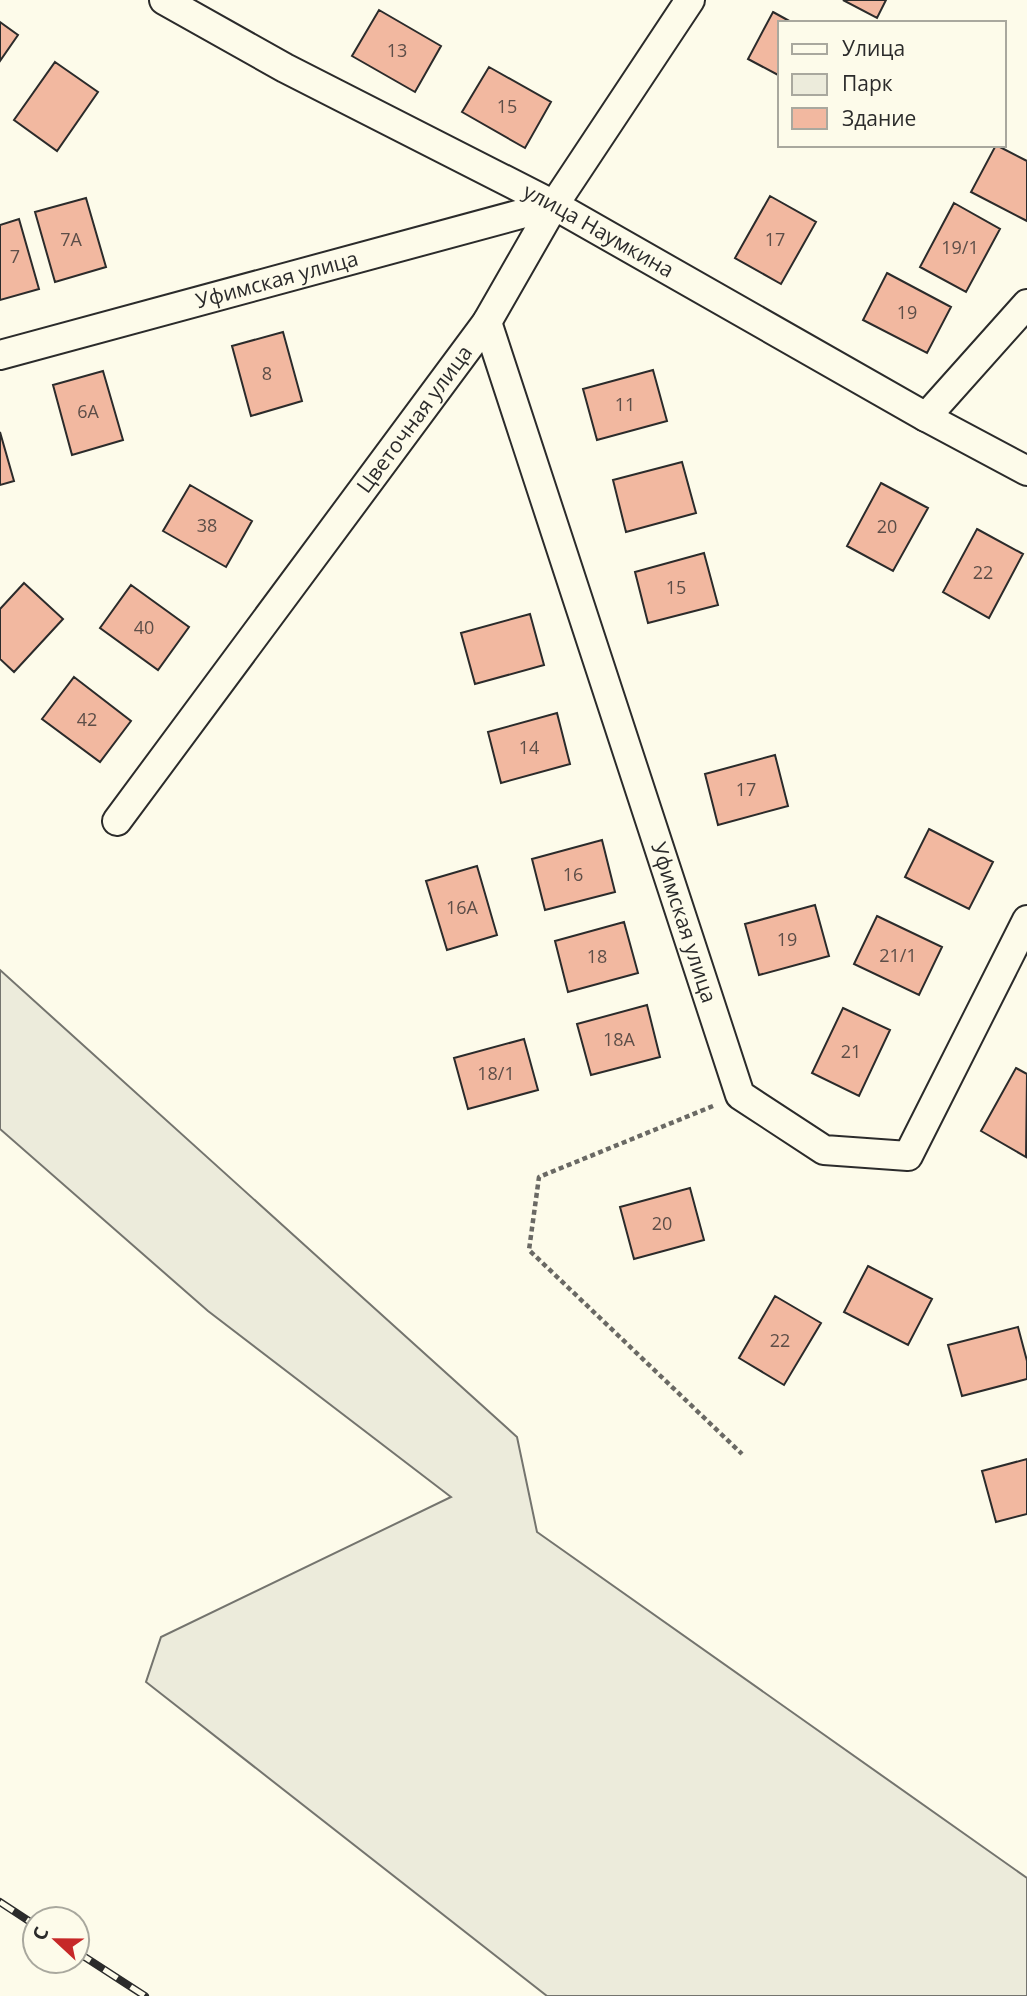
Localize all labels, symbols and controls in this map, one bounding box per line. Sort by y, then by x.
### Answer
legend [778,21,1006,147]
text: Улица [842,34,905,62]
house number: 13 [387,38,407,62]
text: Парк [842,69,893,97]
house number: 15 [497,94,517,118]
text: Здание [842,104,916,132]
street label: улица Наумкина [519,177,679,283]
house number: 7А [60,227,82,251]
house number: 17 [765,227,785,251]
house number: 19/1 [941,235,979,259]
house number: 7 [10,244,20,268]
street label: Уфимская улица [192,244,361,314]
house number: 19 [897,300,917,324]
street label: Цветочная улица [350,339,478,498]
house number: 8 [262,361,272,385]
house number: 11 [615,392,635,416]
house number: 6А [77,399,99,423]
house number: 38 [197,513,217,537]
house number: 20 [877,514,897,538]
house number: 22 [973,560,993,584]
house number: 15 [666,575,686,599]
house number: 40 [134,615,154,639]
house number: 42 [77,707,97,731]
house number: 14 [519,735,539,759]
house number: 17 [736,777,756,801]
street label: Уфимская улица [645,839,724,1006]
house number: 16 [563,862,583,886]
house number: 16А [446,895,479,919]
house number: 19 [777,927,797,951]
house number: 21/1 [879,943,917,967]
house number: 18 [587,944,607,968]
house number: 18А [603,1027,636,1051]
house number: 21 [841,1039,861,1063]
house number: 18/1 [477,1061,515,1085]
house number: 20 [652,1211,672,1235]
house number: 22 [770,1328,790,1352]
north arrow [21,1905,91,1975]
text: С [26,1923,55,1944]

